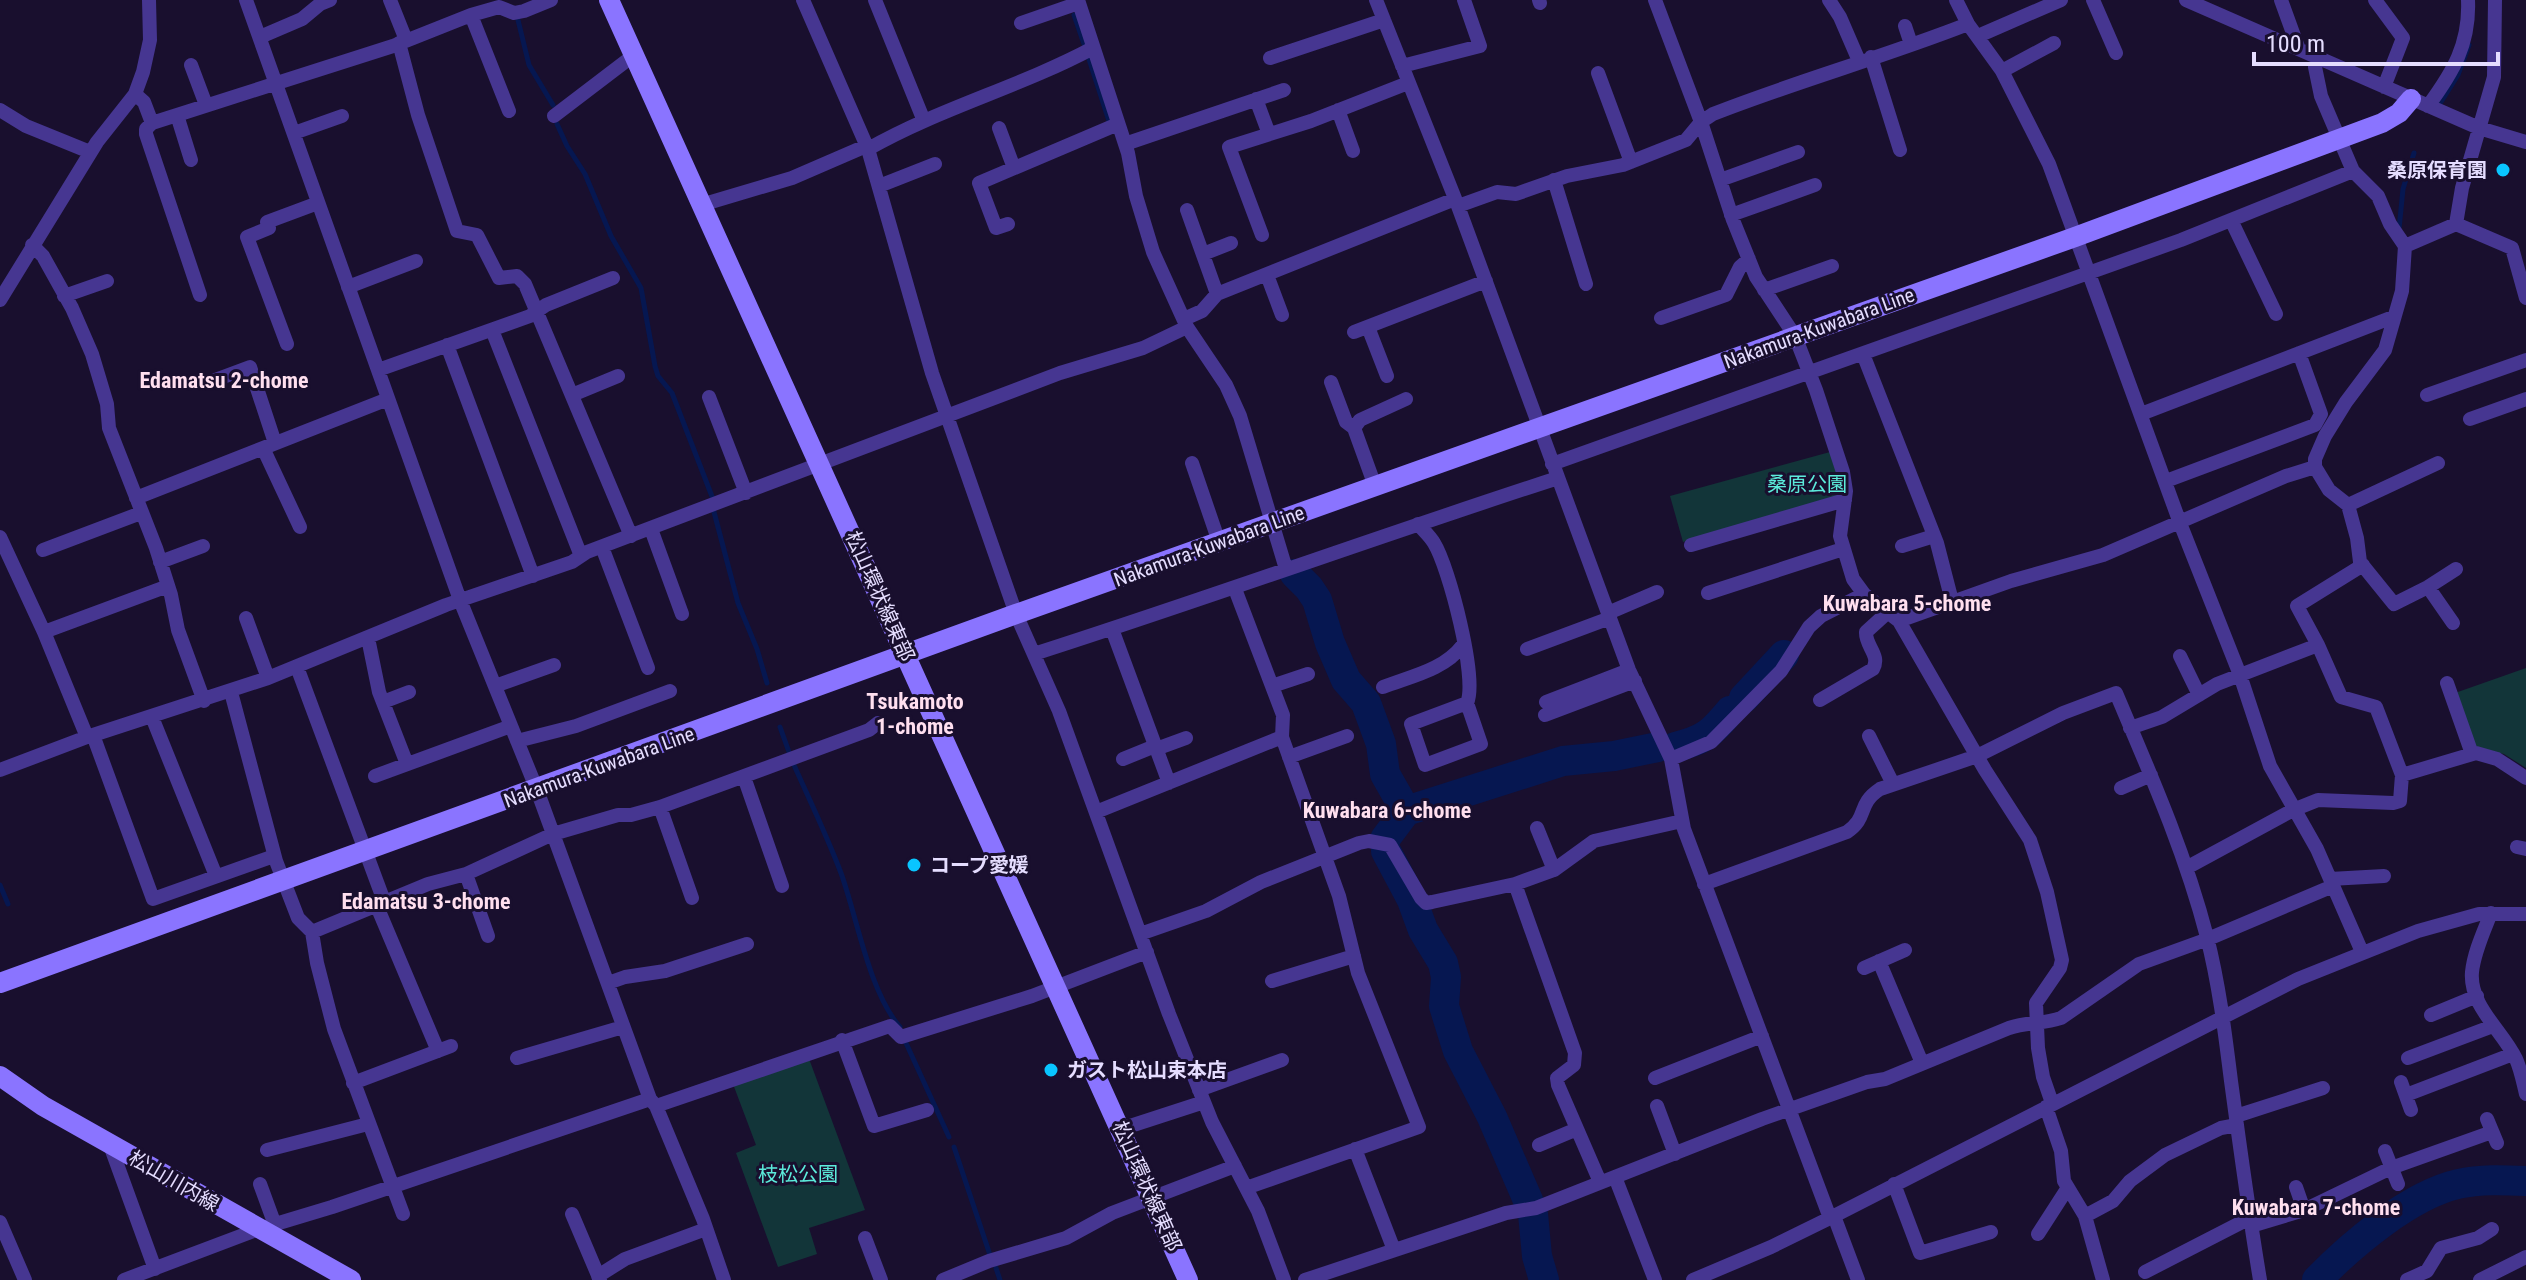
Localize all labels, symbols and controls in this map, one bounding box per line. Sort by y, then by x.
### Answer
scale bar [2254,16,2498,66]
text: 100 m [2266,30,2325,58]
place label: 桑原保育園 [2387,158,2487,182]
marker: 桑原保育園 [2494,161,2512,179]
street label: Nakamura-Kuwabara Line [1720,282,1918,374]
district label: Edamatsu 2-chome [140,368,308,393]
park label: 桑原公園 [1767,472,1847,496]
street label: Nakamura-Kuwabara Line [1110,500,1308,592]
street label: 松山環状線東部 [841,527,919,665]
district label: Kuwabara 5-chome [1823,591,1991,616]
district label: Tsukamoto 1-chome [866,689,964,739]
street label: Nakamura-Kuwabara Line [500,721,698,813]
district label: Kuwabara 6-chome [1303,798,1471,823]
place label: コープ愛媛 [930,853,1029,877]
marker: コープ愛媛 [905,856,923,874]
district label: Edamatsu 3-chome [342,889,510,914]
place label: ガスト松山束本店 [1067,1058,1227,1082]
marker: ガスト松山束本店 [1042,1061,1060,1079]
street label: 松山環状線東部 [1108,1117,1186,1255]
street label: 松山川内線 [125,1146,223,1216]
park label: 枝松公園 [758,1162,838,1186]
district label: Kuwabara 7-chome [2232,1195,2400,1220]

